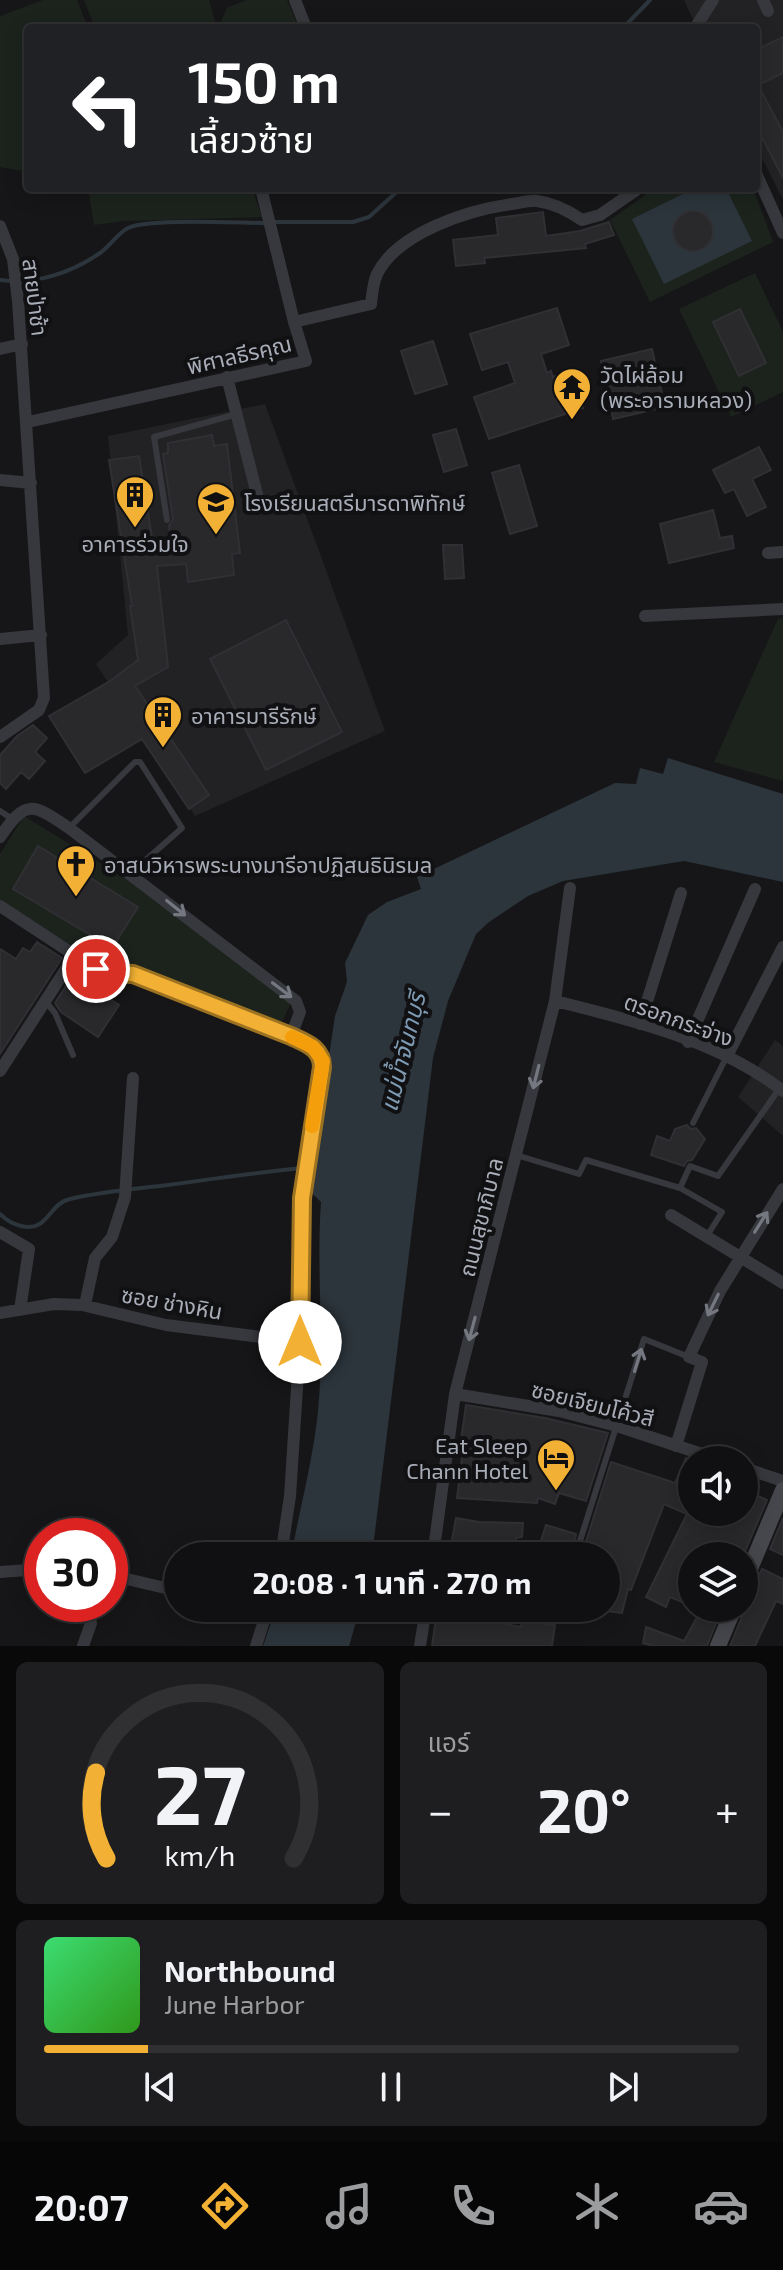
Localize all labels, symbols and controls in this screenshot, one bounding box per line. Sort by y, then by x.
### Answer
text: 150 m [188,47,340,114]
icon: left [56,56,160,160]
text: เลี้ยวซ้าย [188,117,314,160]
street label: สายป่าช้า [18,257,54,337]
street label: พิศาลธีรคุณ [184,329,294,381]
place label: วัดไผ่ล้อม (พระอารามหลวง) [600,361,752,412]
temple icon: วัดไผ่ล้อม (พระอารามหลวง) [551,366,593,421]
building icon: อาคารร่วมใจ [114,474,156,529]
school or university icon: โรงเรียนสตรีมารดาพิทักษ์ [195,481,237,536]
place label: โรงเรียนสตรีมารดาพิทักษ์ [244,489,466,515]
place label: อาคารร่วมใจ [81,530,189,556]
building icon: อาคารมารีรักษ์ [142,694,184,749]
place label: อาคารมารีรักษ์ [191,702,317,728]
church icon: อาสนวิหารพระนางมารีอาปฏิสนธินิรมล [55,843,97,898]
place label: อาสนวิหารพระนางมารีอาปฏิสนธินิรมล [104,851,432,877]
one-way arrow [165,899,186,917]
pin [62,935,130,1003]
icon: arrive [74,947,118,991]
one-way arrow [271,982,292,999]
water label: แม่น้ำจันทบุรี [372,985,434,1115]
street label: ตรอกกระจ่าง [621,987,737,1051]
one-way arrow [528,1064,543,1090]
street label: ถนนสุขาภิบาล [453,1155,509,1280]
one-way arrow [754,1211,770,1234]
street label: ซอย ช่างหิน [119,1280,225,1324]
one-way arrow [705,1293,720,1317]
position arrow [258,1300,342,1384]
one-way arrow [463,1315,478,1341]
one-way arrow [631,1347,646,1372]
street label: ซอยเจียมโค้วสี [529,1375,657,1431]
place label: Eat Sleep Chann Hotel [406,1432,528,1483]
hotel icon: Eat Sleep Chann Hotel [535,1437,577,1492]
map controls [678,1446,758,1622]
button: sound [678,1446,758,1526]
speed limit sign: 30 [24,1518,128,1622]
button: layers [678,1542,758,1622]
text: 20:08 · 1 นาที · 270 m [253,1564,531,1600]
text: แอร์ [428,1726,470,1757]
text: 27 [154,1742,246,1842]
text: 20° [537,1773,631,1845]
text: − [428,1783,453,1836]
text: + [715,1783,739,1836]
text: km/h [164,1837,235,1872]
text: Northbound [164,1952,336,1988]
text: June Harbor [164,1988,305,2019]
icon: previous [138,2065,182,2109]
icon: pause [369,2065,413,2109]
icon: next [601,2065,645,2109]
icon: directions [197,2178,253,2234]
icon: music [321,2178,377,2234]
icon: phone [445,2178,501,2234]
icon: climate [569,2178,625,2234]
icon: car [693,2178,749,2234]
text: 20:07 [34,2185,129,2228]

